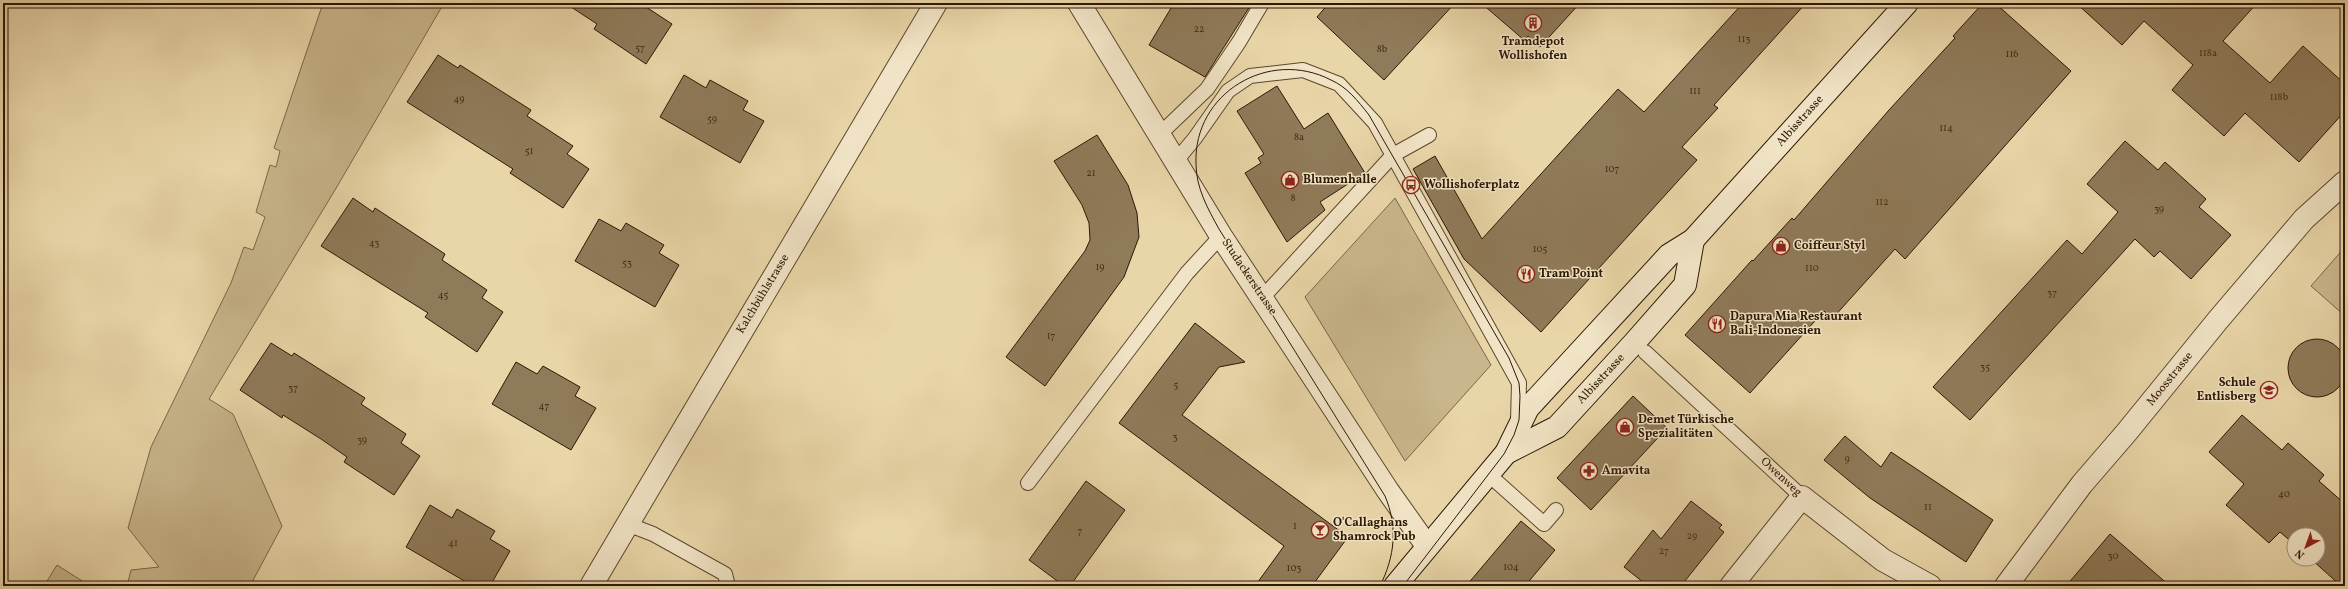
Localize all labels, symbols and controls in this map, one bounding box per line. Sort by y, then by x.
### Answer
building icon: Tramdepot Wollishofen [1523,13,1543,33]
house number: 22 [1194,22,1204,36]
house number: 113 [1738,32,1750,46]
place label: Tramdepot Wollishofen [1498,34,1568,64]
house number: 57 [635,41,645,55]
house number: 8b [1377,42,1388,56]
house number: 118a [2199,46,2217,60]
house number: 116 [2006,47,2018,61]
house number: 111 [1689,84,1701,98]
house number: 118b [2270,90,2289,104]
house number: 49 [454,92,464,106]
street label: Albisstrasse [1773,92,1827,150]
house number: 59 [707,112,717,126]
house number: 114 [1939,121,1953,135]
house number: 8a [1294,130,1304,144]
house number: 51 [525,144,533,158]
house number: 107 [1605,162,1620,176]
house number: 21 [1086,166,1096,180]
shop icon: Blumenhalle [1280,170,1300,190]
place label: Blumenhalle [1303,172,1377,188]
bus stop icon: Wollishoferplatz [1401,175,1421,195]
place label: Wollishoferplatz [1424,177,1519,193]
house number: 8 [1290,191,1296,205]
house number: 112 [1875,195,1889,209]
house number: 39 [2154,202,2164,216]
house number: 43 [369,236,379,250]
street label: Studackerstrasse [1218,236,1281,319]
shop icon: Coiffeur Styl [1771,236,1791,256]
place label: Coiffeur Styl [1794,238,1865,254]
house number: 105 [1533,242,1547,256]
street label: Kalchbühlstrasse [733,251,793,337]
house number: 53 [622,256,632,270]
house number: 19 [1095,260,1105,274]
house number: 110 [1805,261,1819,275]
restaurant icon: Tram Point [1516,264,1536,284]
place label: Tram Point [1539,266,1604,282]
house number: 37 [2047,286,2057,300]
house number: 45 [438,288,448,302]
place label: Dapura Mia Restaurant Bali-Indonesien [1730,309,1863,339]
restaurant icon: Dapura Mia Restaurant Bali-Indonesien [1707,314,1727,334]
house number: 17 [1047,329,1056,343]
street label: Moosstrasse [2143,348,2197,409]
street label: Albisstrasse [1573,350,1629,408]
house number: 35 [1980,360,1990,374]
place label: Schule Entlisberg [2197,375,2256,405]
house number: 5 [1174,378,1179,392]
school or university icon: Schule Entlisberg [2259,380,2279,400]
house number: 37 [288,381,298,395]
house number: 47 [539,399,550,413]
place label: Demet Türkische Spezialitäten [1638,412,1734,442]
shop icon: Demet Türkische Spezialitäten [1615,417,1635,437]
house number: 3 [1172,430,1178,444]
house number: 39 [357,433,367,447]
house number: 9 [1844,452,1850,466]
street label: Owenweg [1757,454,1805,500]
pharmacy icon: Amavita [1579,461,1599,481]
place label: Amavita [1602,463,1651,479]
house number: 40 [2278,487,2290,501]
house number: 11 [1924,500,1932,514]
place label: O'Callaghans Shamrock Pub [1333,515,1416,545]
house number: 1 [1293,519,1297,533]
bar icon: O'Callaghans Shamrock Pub [1310,520,1330,540]
house number: 7 [1078,524,1083,538]
north arrow [2286,527,2326,567]
house number: 29 [1687,529,1697,543]
house number: 41 [448,536,458,550]
house number: 27 [1659,544,1669,558]
text: N [2292,545,2308,562]
house number: 30 [2108,549,2118,563]
house number: 104 [1503,560,1519,574]
house number: 103 [1287,561,1301,575]

